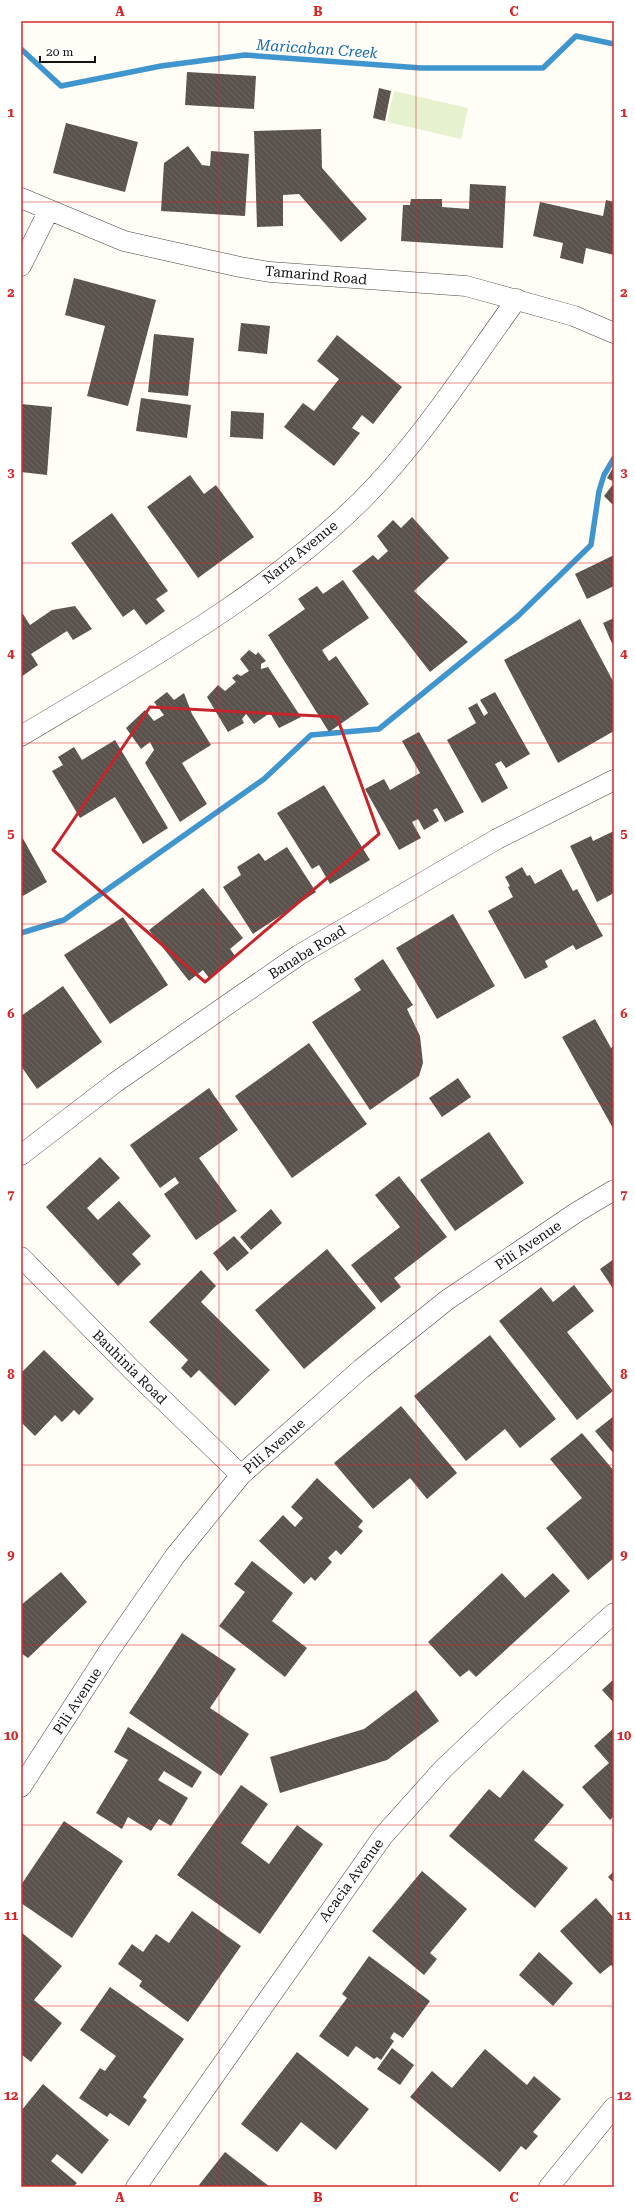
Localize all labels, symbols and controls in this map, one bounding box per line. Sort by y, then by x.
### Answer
text: A [115,4,125,19]
text: B [313,4,323,19]
text: C [509,4,519,19]
water label: Maricaban Creek [255,36,379,62]
scale bar [40,38,95,64]
text: 20 m [46,45,73,59]
text: 1 [7,105,15,120]
text: 1 [620,105,628,120]
street label: Tamarind Road [264,263,368,287]
text: 2 [7,285,15,300]
text: 2 [620,285,628,300]
text: 3 [7,465,15,480]
text: 3 [620,465,628,480]
street label: Narra Avenue [259,517,341,587]
text: 4 [7,646,15,661]
text: 4 [620,646,628,661]
text: 5 [7,826,15,841]
text: 5 [620,826,628,841]
street label: Banaba Road [265,922,349,982]
text: 6 [7,1006,15,1021]
text: 6 [620,1006,628,1021]
text: 7 [7,1187,15,1202]
text: 7 [620,1187,628,1202]
street label: Pili Avenue [492,1217,564,1273]
street label: Bauhinia Road [90,1327,170,1407]
text: 8 [7,1367,15,1382]
text: 8 [620,1367,628,1382]
street label: Pili Avenue [240,1415,308,1477]
text: 9 [7,1547,15,1562]
text: 9 [620,1547,628,1562]
street label: Pili Avenue [50,1665,105,1737]
text: 10 [4,1728,18,1743]
text: 10 [617,1728,631,1743]
street label: Acacia Avenue [316,1835,387,1925]
text: 11 [4,1908,18,1923]
text: 11 [617,1908,631,1923]
text: 12 [4,2088,18,2103]
text: 12 [617,2088,631,2103]
text: A [115,2190,125,2205]
text: B [313,2190,323,2205]
text: C [509,2190,519,2205]

